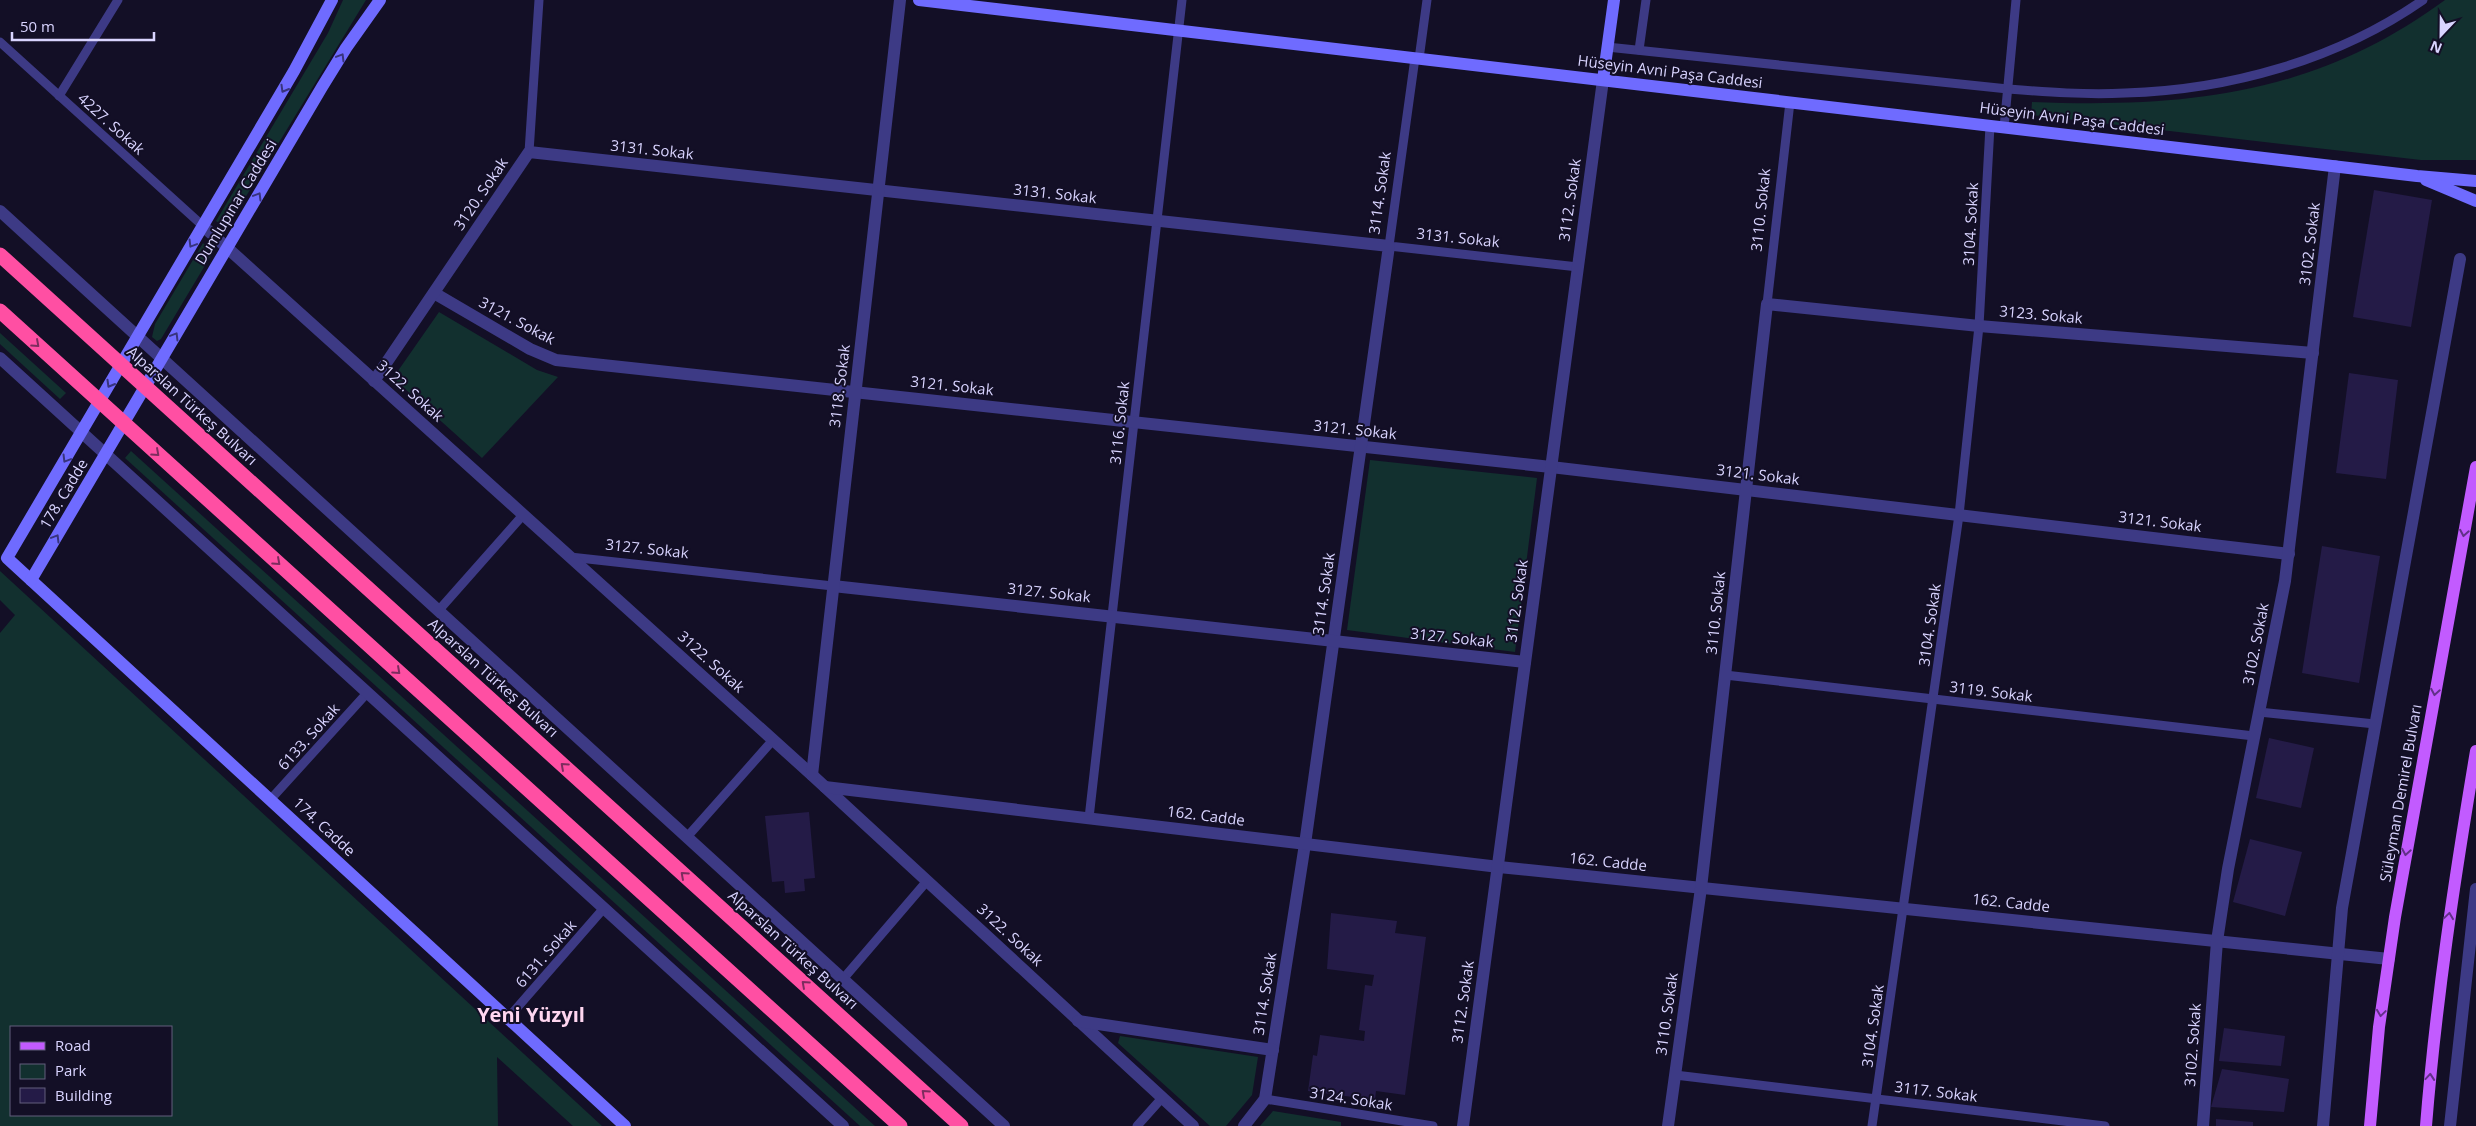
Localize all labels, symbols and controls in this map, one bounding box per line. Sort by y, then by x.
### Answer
scale bar [12,10,155,42]
north arrow [2416,10,2466,60]
text: 50 m [20,16,55,36]
text: N [2427,37,2445,58]
street label: Hüseyin Avni Paşa Caddesi [1576,50,1764,92]
one-way arrow [334,53,344,62]
one-way arrow [280,84,290,93]
street label: 4227. Sokak [74,88,149,159]
street label: Hüseyin Avni Paşa Caddesi [1978,97,2166,139]
street label: Dumlupınar Caddesi [190,135,281,268]
street label: 3131. Sokak [610,135,695,163]
street label: 3114. Sokak [1363,150,1395,236]
street label: 3120. Sokak [449,153,512,234]
street label: 3112. Sokak [1553,157,1585,243]
street label: 3110. Sokak [1746,167,1774,252]
street label: 3131. Sokak [1013,179,1098,207]
street label: 3104. Sokak [1958,182,1982,266]
one-way arrow [251,193,261,202]
street label: 3102. Sokak [2294,201,2324,287]
street label: 3131. Sokak [1416,223,1501,251]
one-way arrow [189,239,199,248]
street label: 3121. Sokak [476,292,559,349]
street label: 3123. Sokak [1999,300,2084,328]
one-way arrow [169,333,179,342]
one-way arrow [31,338,40,347]
street label: Alparslan Türkeş Bulvarı [123,341,262,469]
street label: 3118. Sokak [824,343,854,429]
street label: 3122. Sokak [373,355,448,426]
street label: 3121. Sokak [910,371,995,399]
one-way arrow [106,379,116,388]
street label: 3116. Sokak [1105,380,1133,465]
street label: 3121. Sokak [1313,415,1398,443]
one-way arrow [151,447,160,456]
one-way arrow [62,453,72,462]
street label: 178. Cadde [34,455,92,532]
street label: 3121. Sokak [1715,459,1801,489]
street label: 3121. Sokak [2117,506,2203,536]
one-way arrow [2460,528,2470,537]
street label: 3127. Sokak [605,534,690,562]
one-way arrow [49,535,59,544]
street label: 3114. Sokak [1307,551,1339,637]
one-way arrow [271,556,280,565]
street label: 3112. Sokak [1500,558,1532,644]
street label: 3110. Sokak [1701,570,1729,655]
street label: 3127. Sokak [1007,578,1092,606]
street label: 3104. Sokak [1913,582,1945,668]
street label: 3102. Sokak [2237,601,2273,687]
street label: Alparslan Türkeş Bulvarı [424,613,563,741]
street label: 3127. Sokak [1410,623,1495,651]
street label: 3122. Sokak [674,626,749,697]
one-way arrow [392,665,401,674]
street label: 3119. Sokak [1948,676,2034,706]
one-way arrow [2431,688,2441,697]
street label: 6133. Sokak [273,699,344,774]
street label: Süleyman Demirel Bulvarı [2375,702,2426,883]
one-way arrow [560,763,569,772]
street label: 174. Cadde [289,792,360,860]
street label: 162. Cadde [1166,800,1246,830]
street label: 162. Cadde [1568,847,1648,875]
one-way arrow [2402,848,2412,857]
one-way arrow [681,872,690,881]
street label: Alparslan Türkeş Bulvarı [724,885,863,1013]
street label: 162. Cadde [1971,888,2051,916]
street label: 3122. Sokak [973,898,1048,970]
one-way arrow [2443,912,2454,920]
street label: 6131. Sokak [510,915,580,991]
street label: 3114. Sokak [1248,951,1280,1037]
street label: 3112. Sokak [1446,959,1478,1045]
street label: 3110. Sokak [1650,971,1682,1057]
one-way arrow [801,981,810,990]
street label: 3104. Sokak [1856,983,1888,1069]
district label: Yeni Yüzyıl [477,1001,585,1028]
street label: 3102. Sokak [2179,1002,2205,1087]
one-way arrow [2376,1009,2387,1017]
legend [10,1026,172,1116]
text: Road [55,1035,91,1055]
text: Park [55,1060,86,1080]
one-way arrow [2424,1073,2435,1081]
street label: 3117. Sokak [1893,1076,1979,1106]
street label: 3124. Sokak [1308,1082,1394,1114]
text: Building [55,1085,112,1105]
one-way arrow [922,1090,931,1099]

